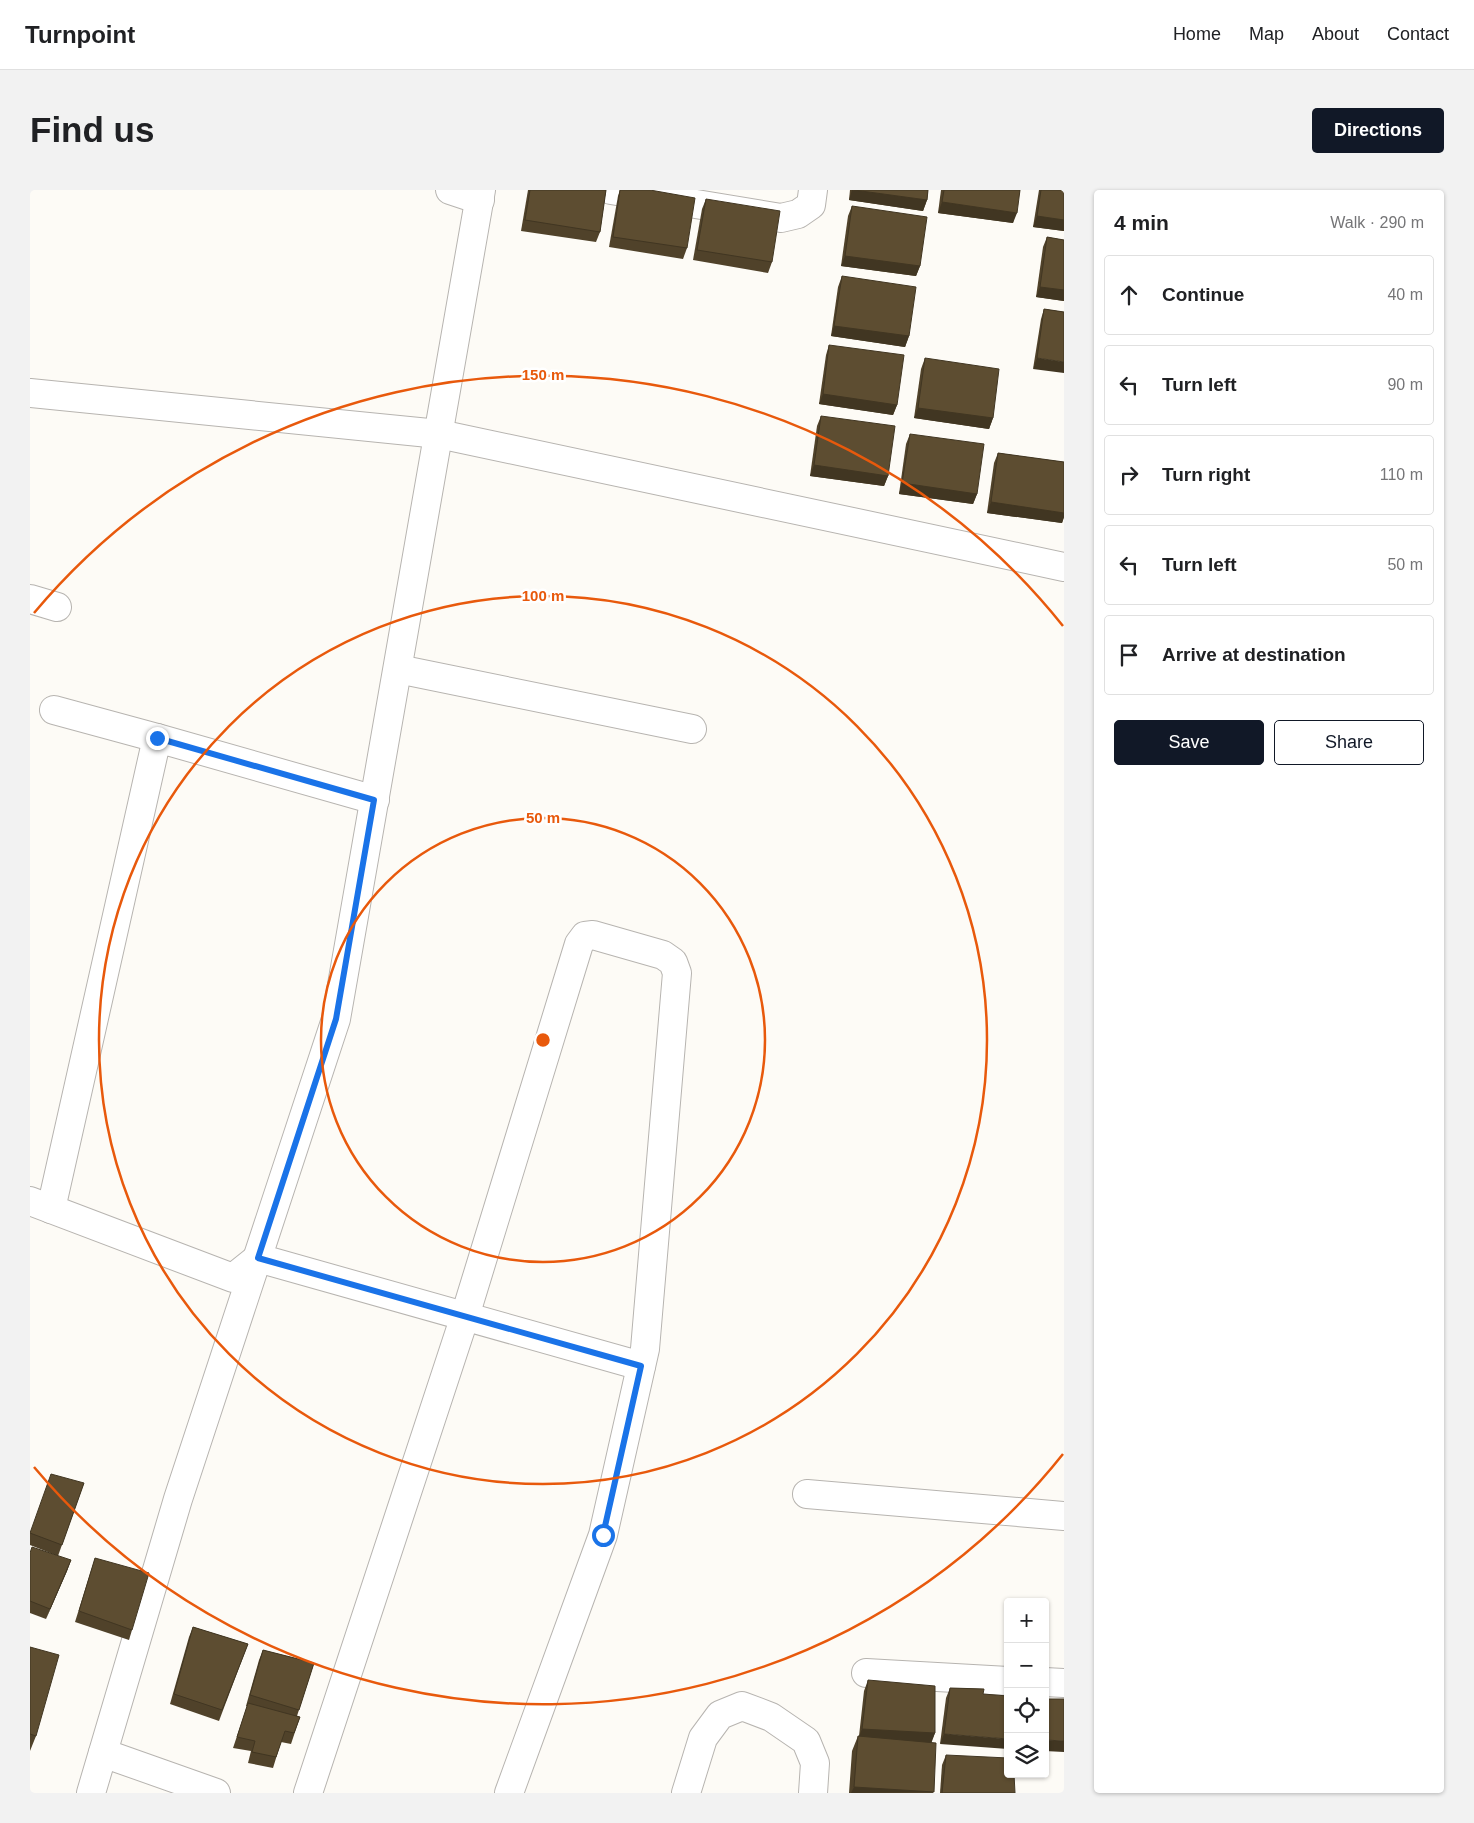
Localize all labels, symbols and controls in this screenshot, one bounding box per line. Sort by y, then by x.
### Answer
text: Turnpoint [25,21,135,48]
text: Home [1173,24,1221,44]
text: Map [1249,24,1284,44]
text: About [1312,24,1359,44]
text: Contact [1387,24,1449,44]
button: Directions [1312,108,1444,153]
text: Find us [30,110,154,149]
text: 4 min [1114,211,1169,234]
text: Walk · 290 m [1330,214,1424,231]
icon: ahead [1115,281,1143,309]
text: Continue [1162,284,1244,305]
text: 40 m [1387,286,1423,303]
text: 150 m [522,366,564,383]
icon: left [1115,371,1143,399]
text: Turn left [1162,374,1237,395]
text: 90 m [1387,376,1423,393]
icon: right [1115,461,1143,489]
text: Turn right [1162,464,1250,485]
text: 110 m [1380,466,1423,483]
icon: left [1115,551,1143,579]
text: Turn left [1162,554,1237,575]
text: 50 m [1387,556,1423,573]
text: 100 m [522,587,564,604]
icon: arrive [1115,641,1143,669]
text: Arrive at destination [1162,644,1346,665]
button: Save [1114,720,1264,765]
button: Share [1274,720,1424,765]
route end [146,727,169,750]
text: 50 m [526,809,560,826]
centre of rings [534,1031,552,1049]
route start [592,1524,615,1547]
map controls [1004,1598,1049,1778]
button: + [1004,1598,1049,1643]
button: − [1004,1643,1049,1688]
button: locate [1004,1688,1049,1733]
button: layers [1004,1733,1049,1778]

